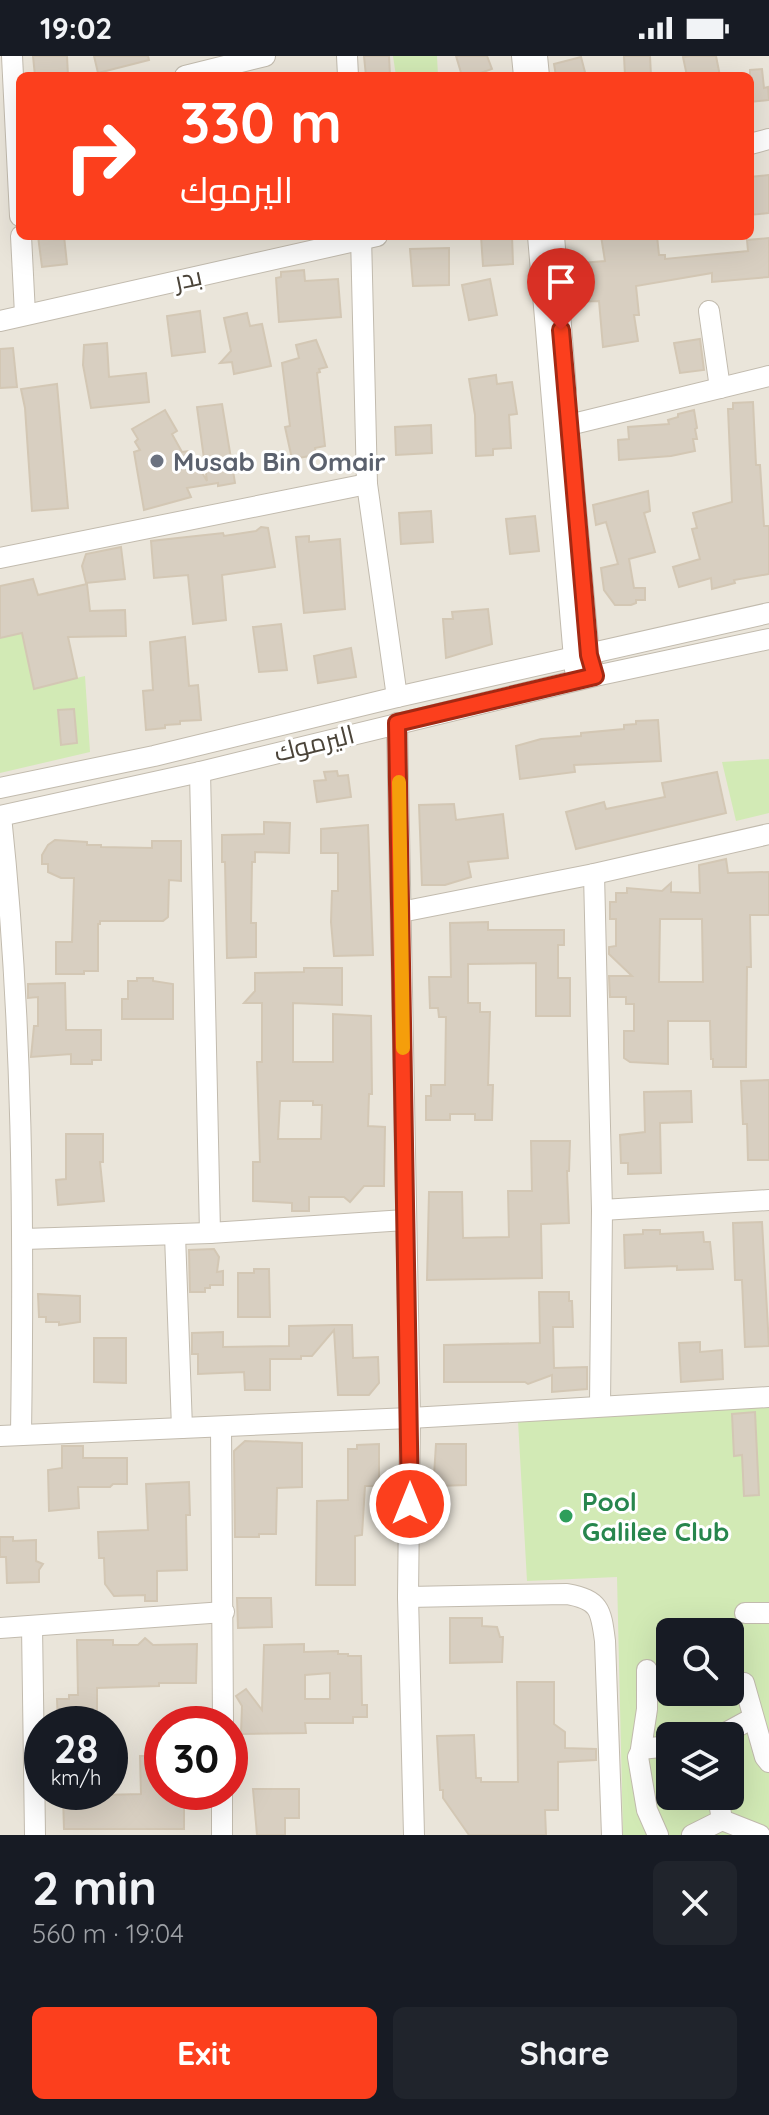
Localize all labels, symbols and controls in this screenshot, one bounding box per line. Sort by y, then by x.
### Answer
text: 19:02 [40,9,112,47]
text: 330 m [180,87,342,157]
icon: right [48,104,152,208]
text: اليرموك [180,167,293,212]
pin [527,248,595,330]
street label: بدر [169,259,205,297]
icon: arrive [539,260,583,304]
place label: Musab Bin Omair [173,445,386,478]
marker: Musab Bin Omair [148,452,166,470]
street label: اليرموك [270,717,358,769]
position arrow [368,1462,452,1546]
place label: Pool Galilee Club [582,1485,729,1548]
marker: Pool Galilee Club [557,1507,575,1525]
map controls [656,1618,744,1810]
button: search [656,1618,744,1706]
speed limit sign: 30 [144,1706,248,1810]
button: layers [656,1722,744,1810]
text: 28 [54,1723,98,1773]
text: km/h [51,1765,101,1790]
text: 2 min [32,1857,157,1917]
button: close [653,1861,737,1945]
text: 560 m · 19:04 [32,1917,184,1950]
button: Exit [32,2007,377,2099]
button: Share [393,2007,737,2099]

